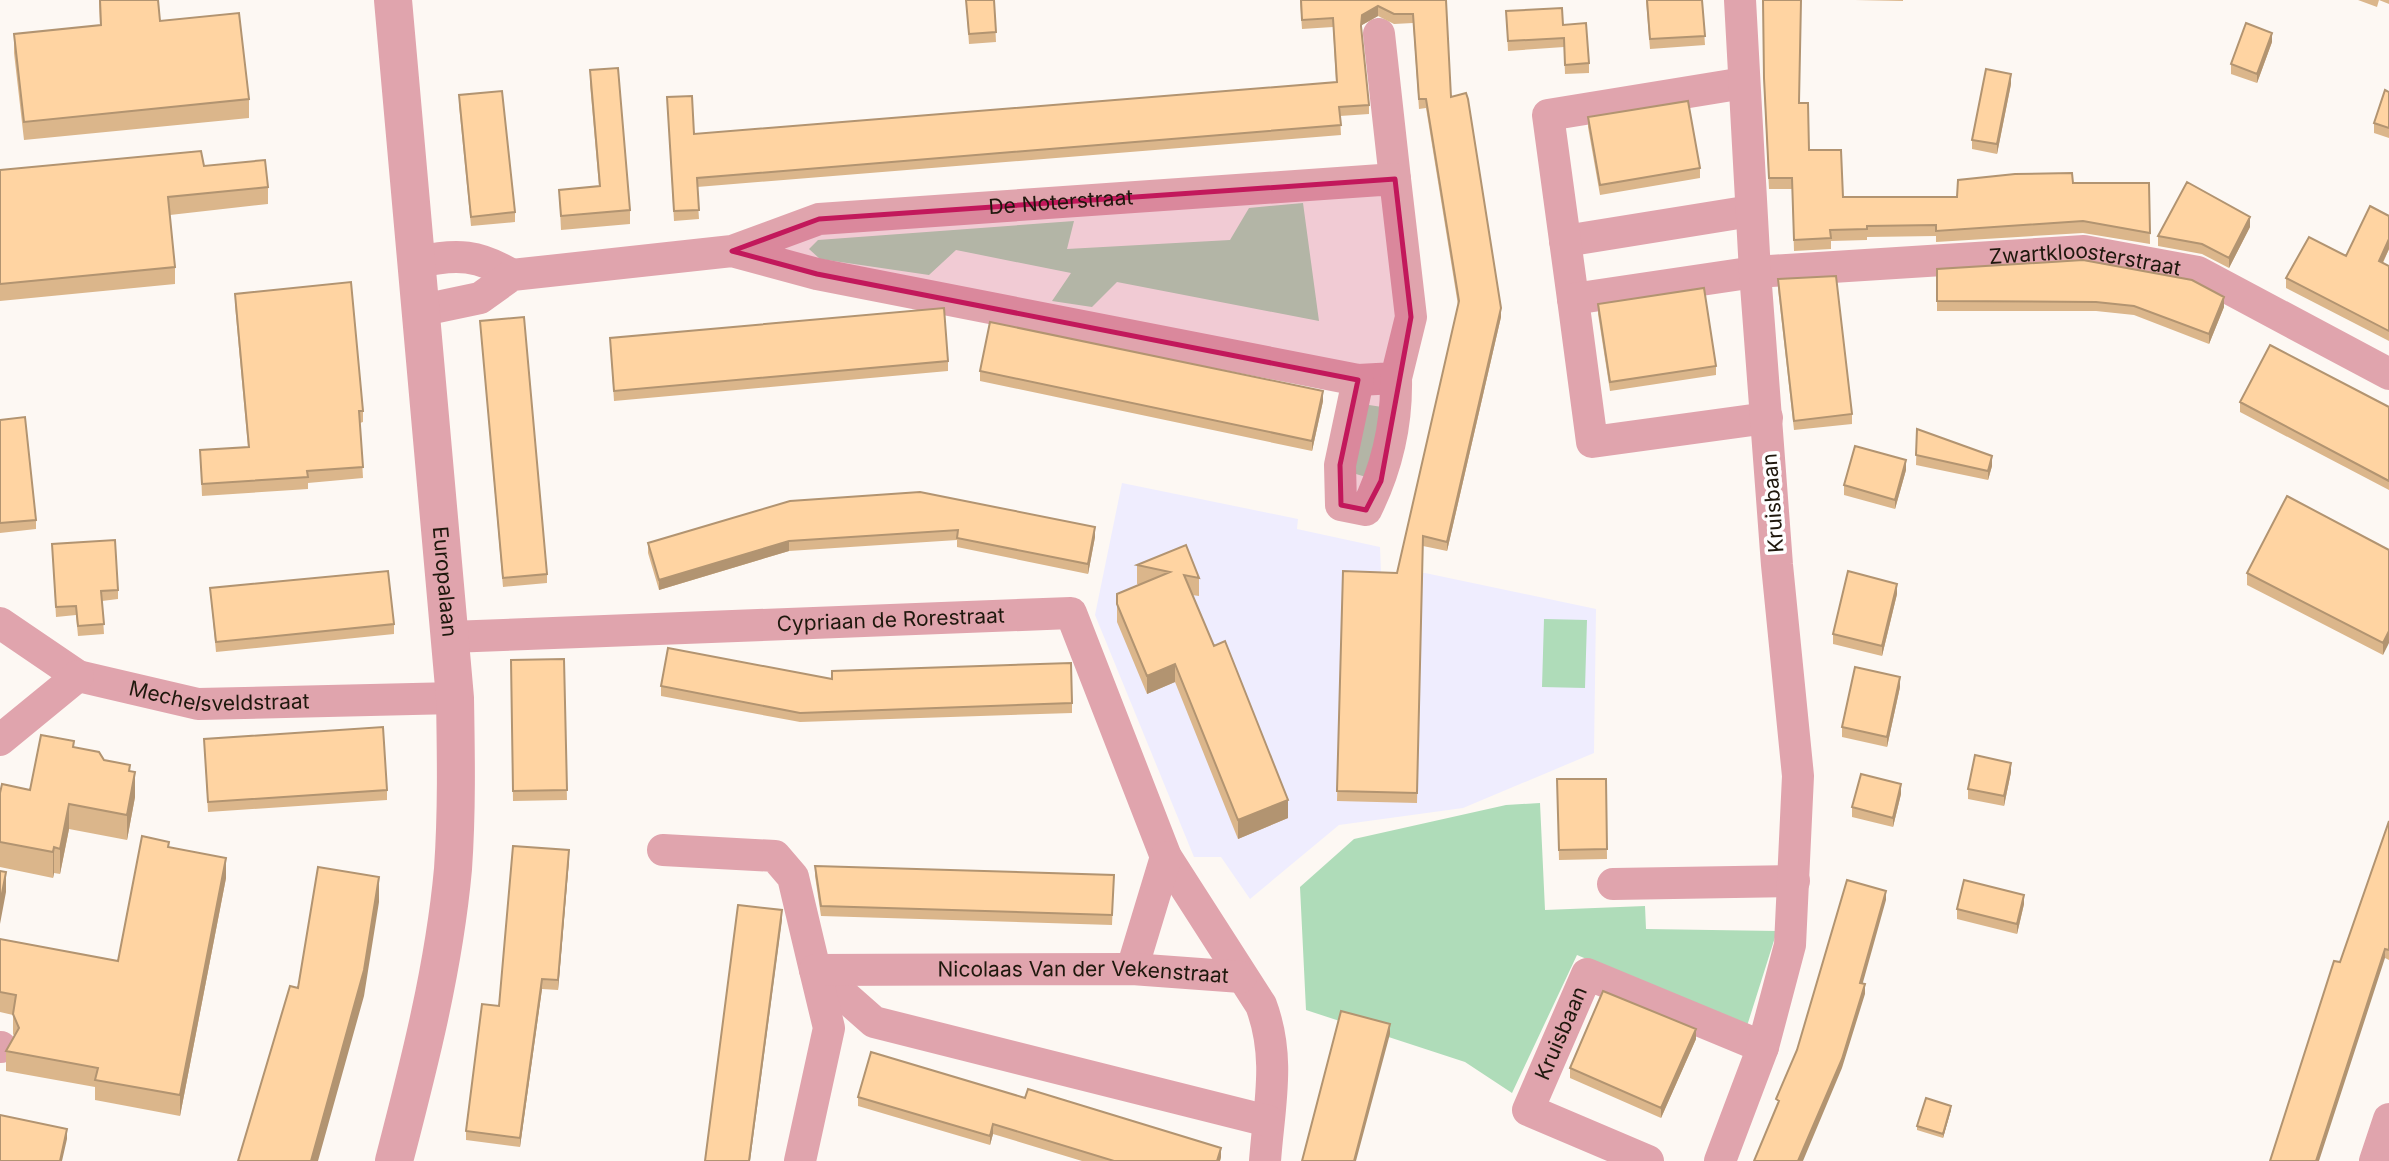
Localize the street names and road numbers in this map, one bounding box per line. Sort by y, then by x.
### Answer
street label: De Noterstraat [988,184,1134,219]
street label: Zwartkloosterstraat [1988,238,2183,281]
street label: Kruisbaan [1757,452,1788,554]
street label: Europalaan [428,525,463,638]
street label: Cypriaan de Rorestraat [776,603,1005,636]
street label: Mechelsveldstraat [127,675,310,716]
street label: Nicolaas Van der Vekenstraat [937,956,1230,988]
street label: Kruisbaan [1530,982,1592,1084]

